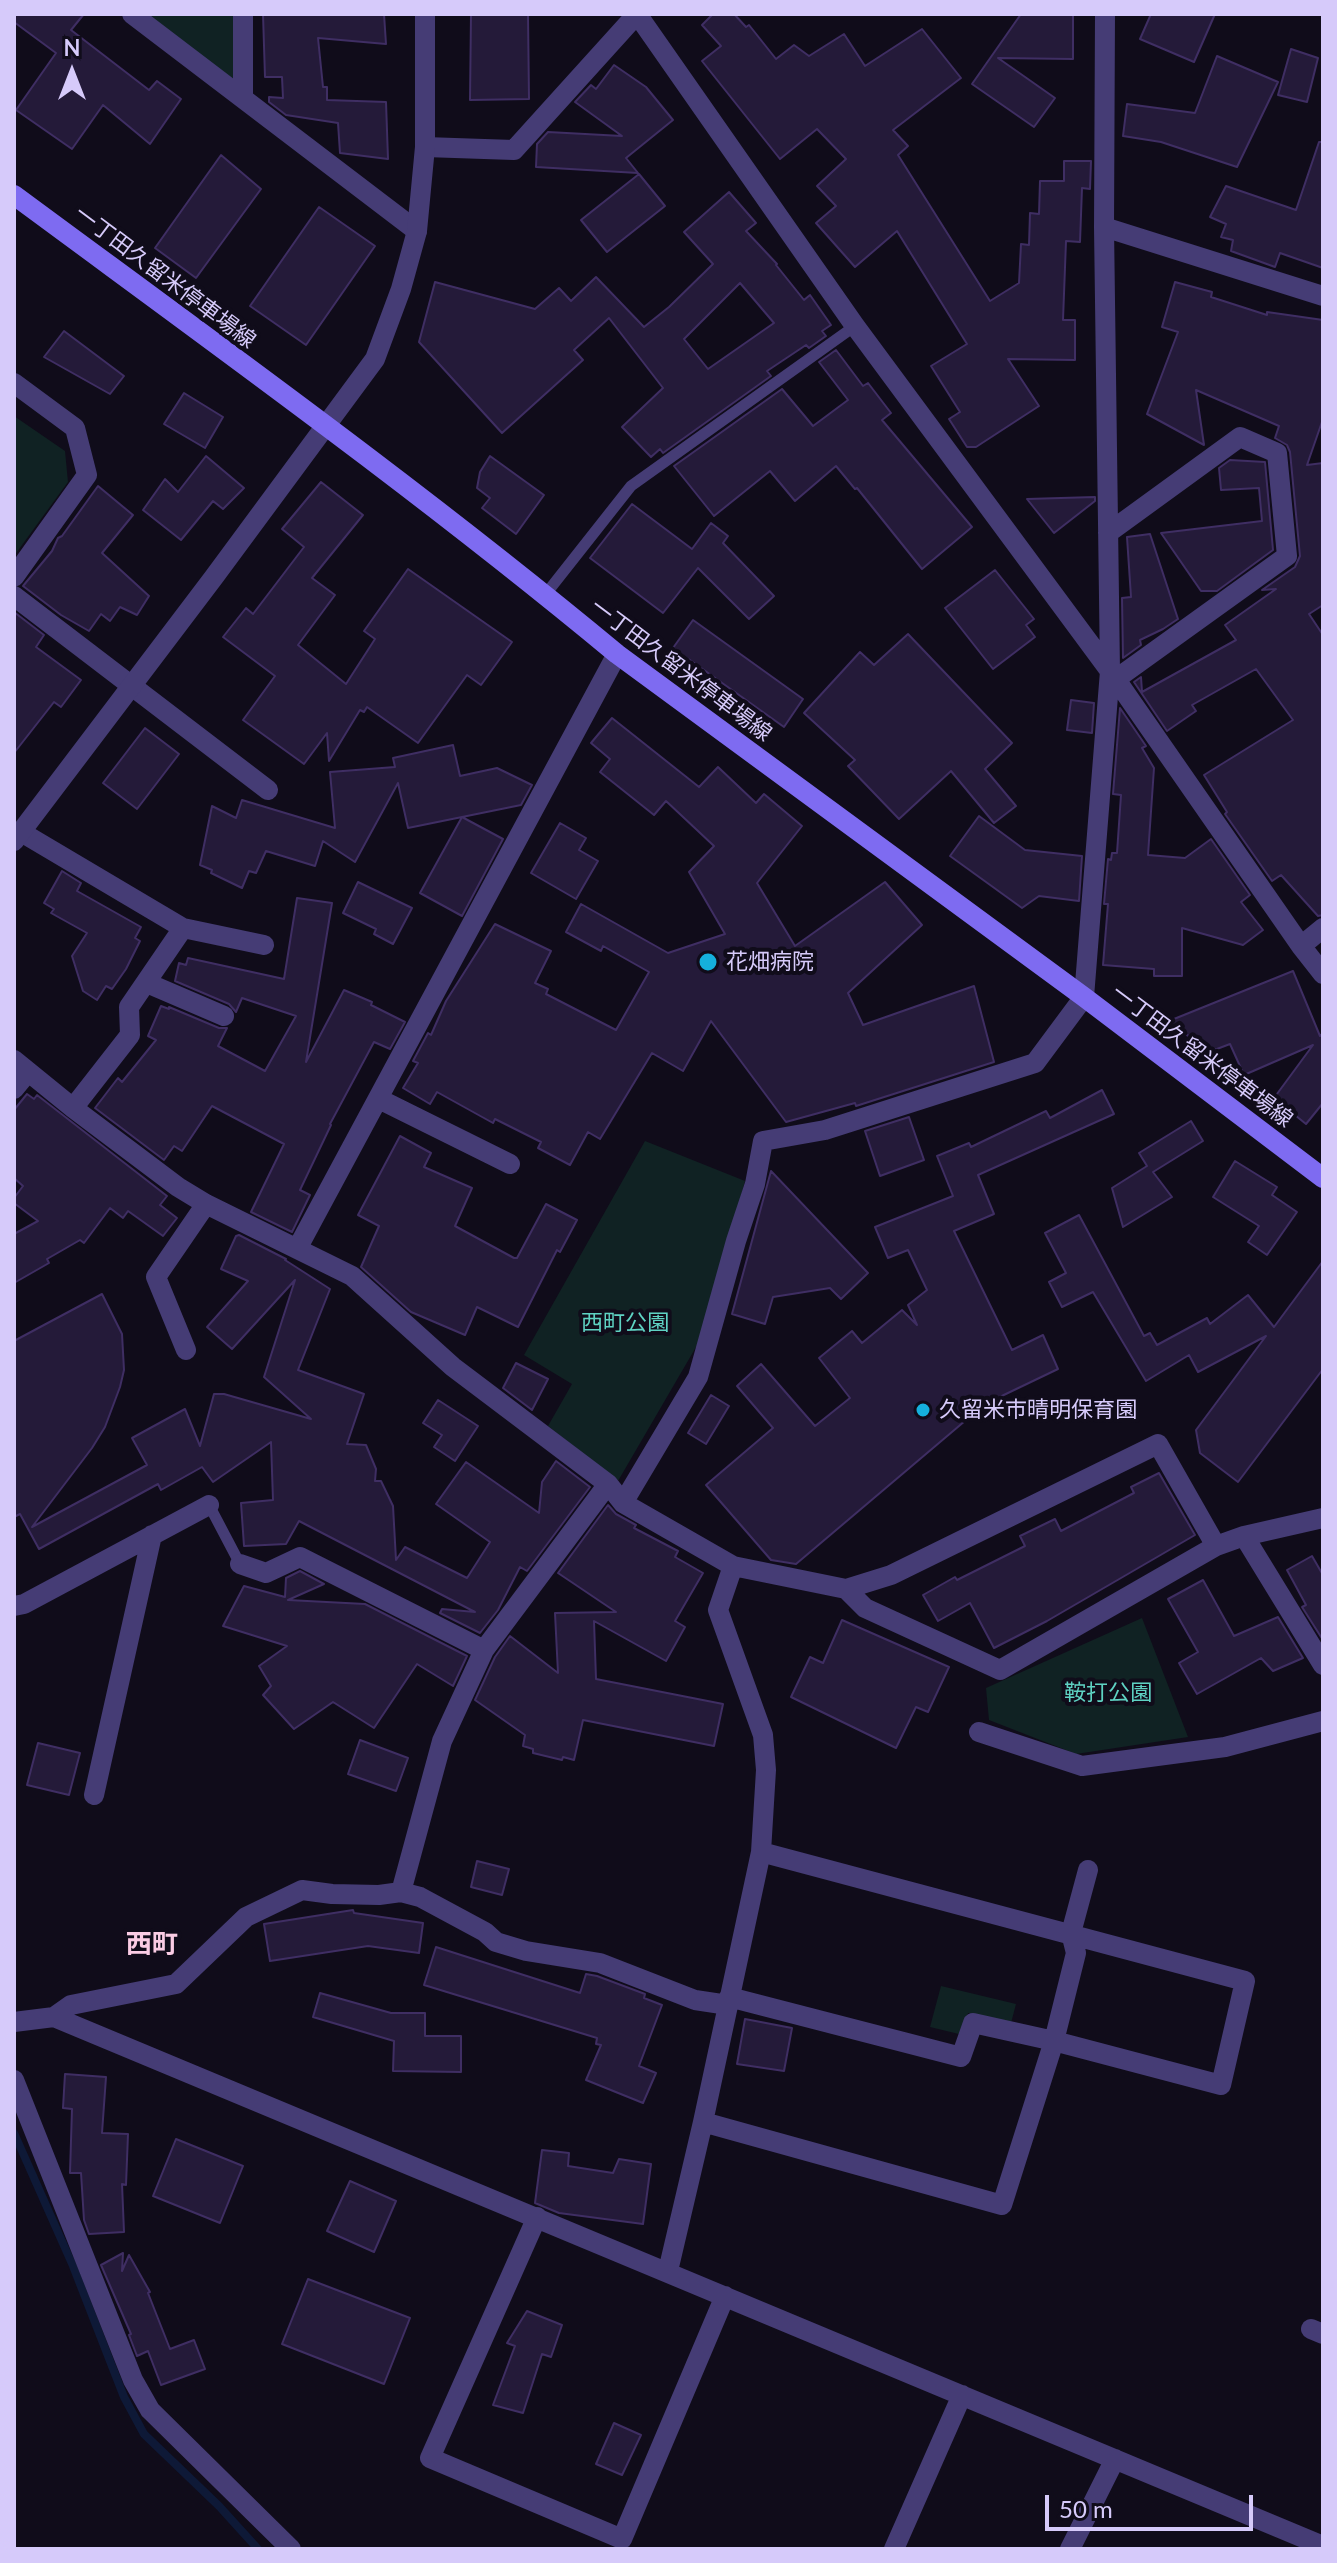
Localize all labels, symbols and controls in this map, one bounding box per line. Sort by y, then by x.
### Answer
north arrow [32,32,112,112]
text: N [64,34,80,61]
street label: 一丁田久留米停車場線 [69,200,261,354]
street label: 一丁田久留米停車場線 [585,593,777,747]
place label: 花畑病院 [726,949,814,975]
marker: 花畑病院 [697,951,719,973]
street label: 一丁田久留米停車場線 [1106,979,1298,1133]
park label: 西町公園 [581,1310,669,1336]
place label: 久留米市晴明保育園 [939,1397,1137,1423]
marker: 久留米市晴明保育園 [914,1401,932,1419]
park label: 鞍打公園 [1064,1680,1152,1706]
district label: 西町 [126,1929,178,1961]
scale bar [1049,2479,1257,2529]
text: 50 m [1059,2494,1113,2523]

